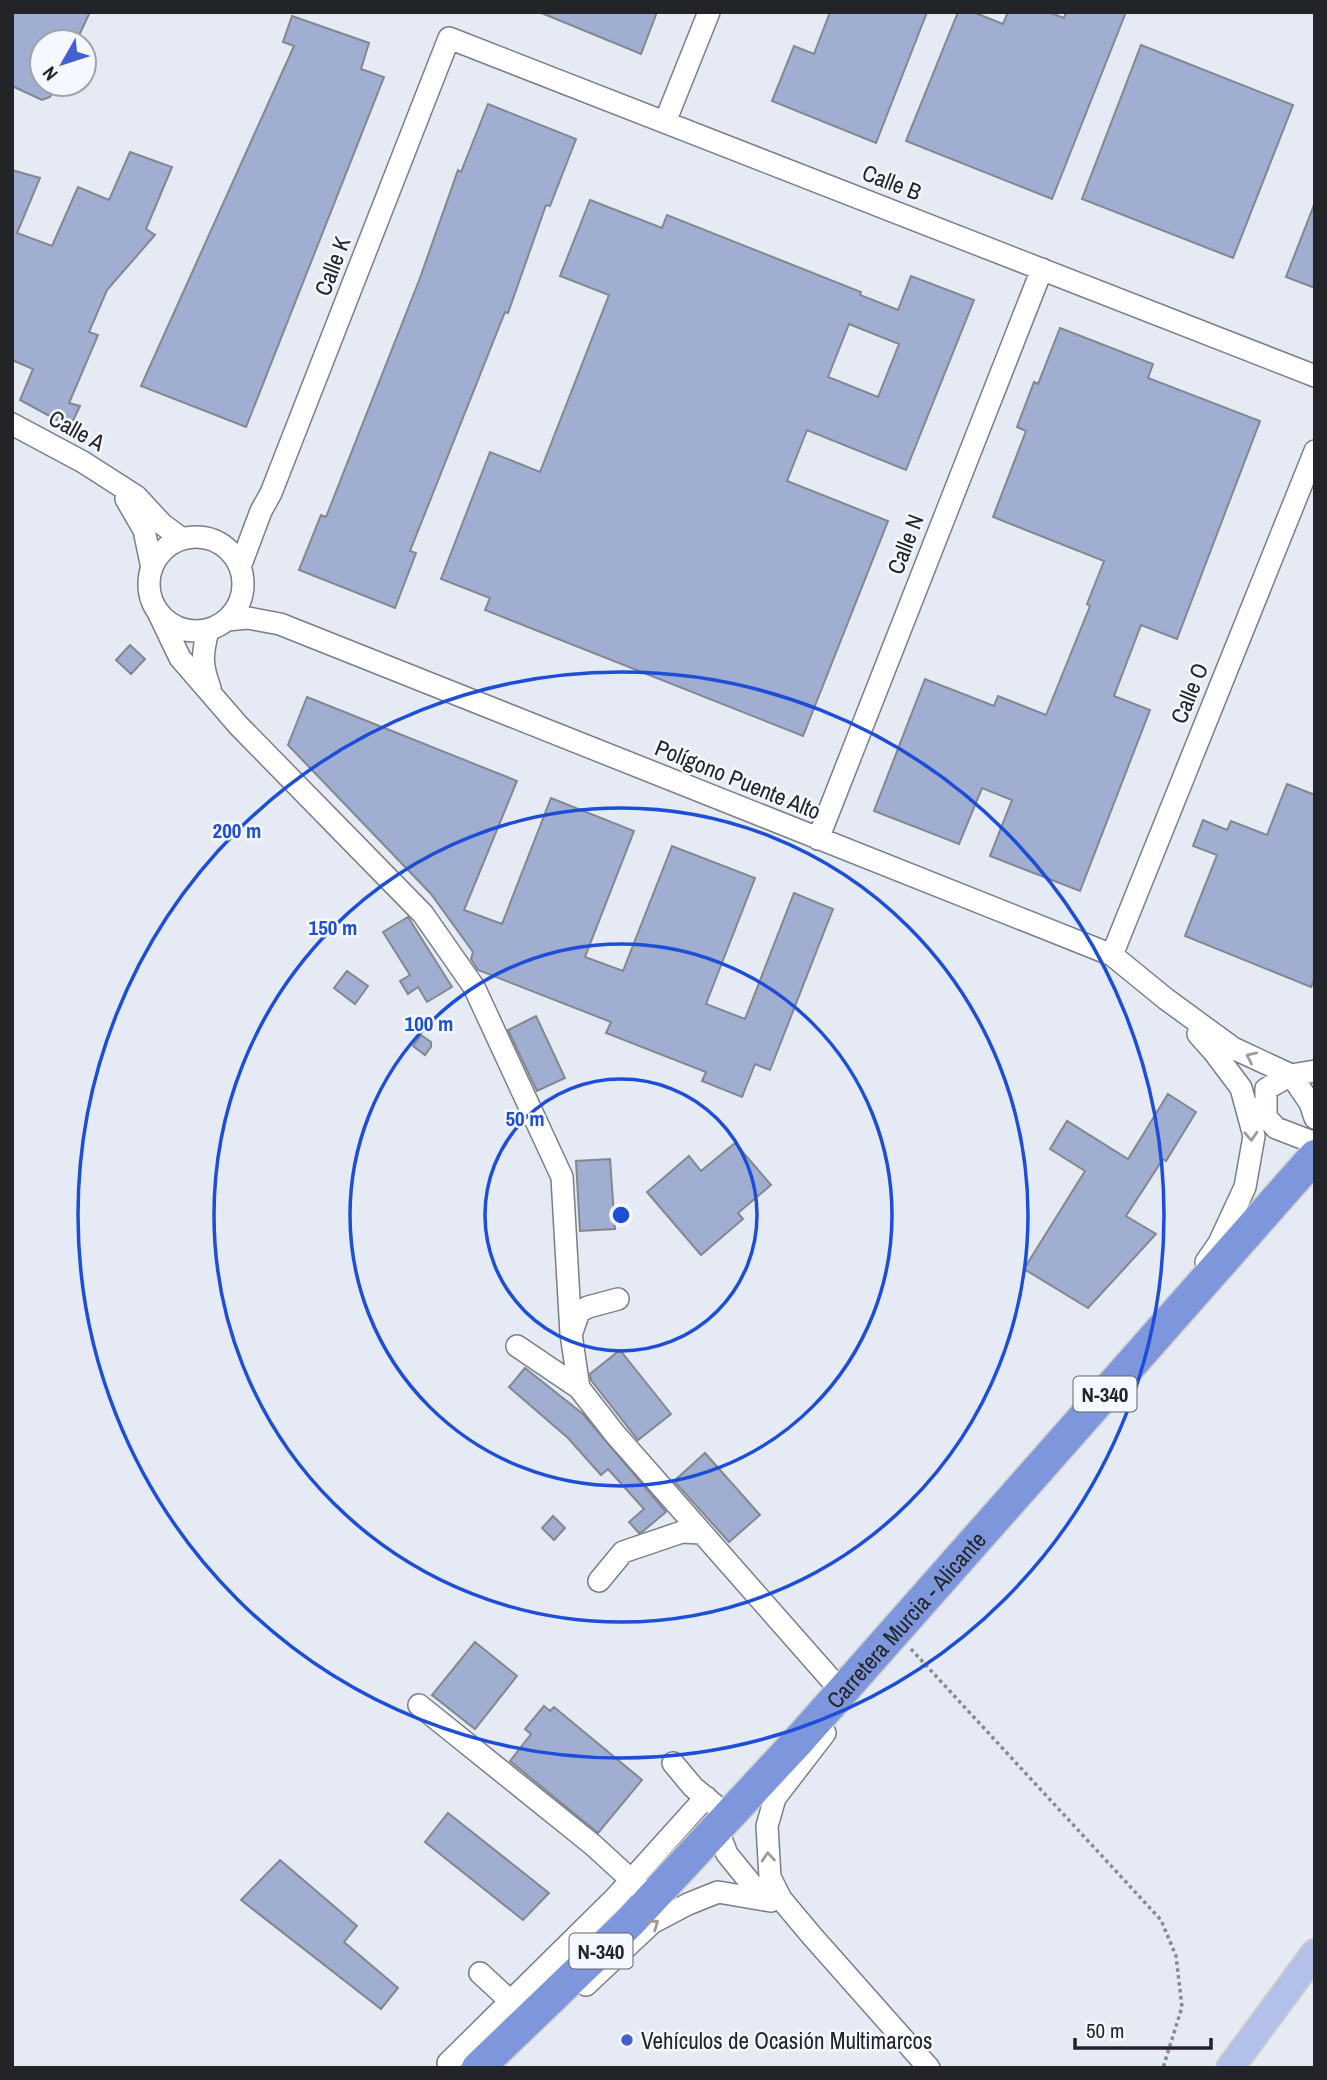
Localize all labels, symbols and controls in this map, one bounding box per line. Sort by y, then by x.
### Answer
north arrow [28,28,98,98]
text: N [36,61,63,86]
street label: Calle B [858,157,926,207]
street label: Calle K [307,232,358,300]
street label: Calle A [43,402,111,458]
street label: Calle N [879,510,931,578]
street label: Calle O [1163,658,1215,728]
street label: Polígono Puente Alto [651,732,825,826]
text: 200 m [213,816,261,845]
text: 150 m [309,913,357,942]
text: 100 m [405,1009,453,1038]
one-way arrow [1246,1051,1258,1065]
text: 50 m [505,1104,545,1133]
one-way arrow [1243,1131,1258,1142]
centre of rings [609,1203,633,1227]
road number: N-340 [1074,1376,1136,1412]
street label: Carretera Murcia - Alicante [819,1524,992,1715]
one-way arrow [761,1851,776,1862]
one-way arrow [646,1920,658,1932]
road number: N-340 [570,1934,632,1968]
scale bar [1075,2007,1212,2050]
text: 50 m [1086,2016,1124,2045]
place label: Vehículos de Ocasión Multimarcos [641,2025,932,2056]
marker: Vehículos de Ocasión Multimarcos [619,2032,635,2048]

